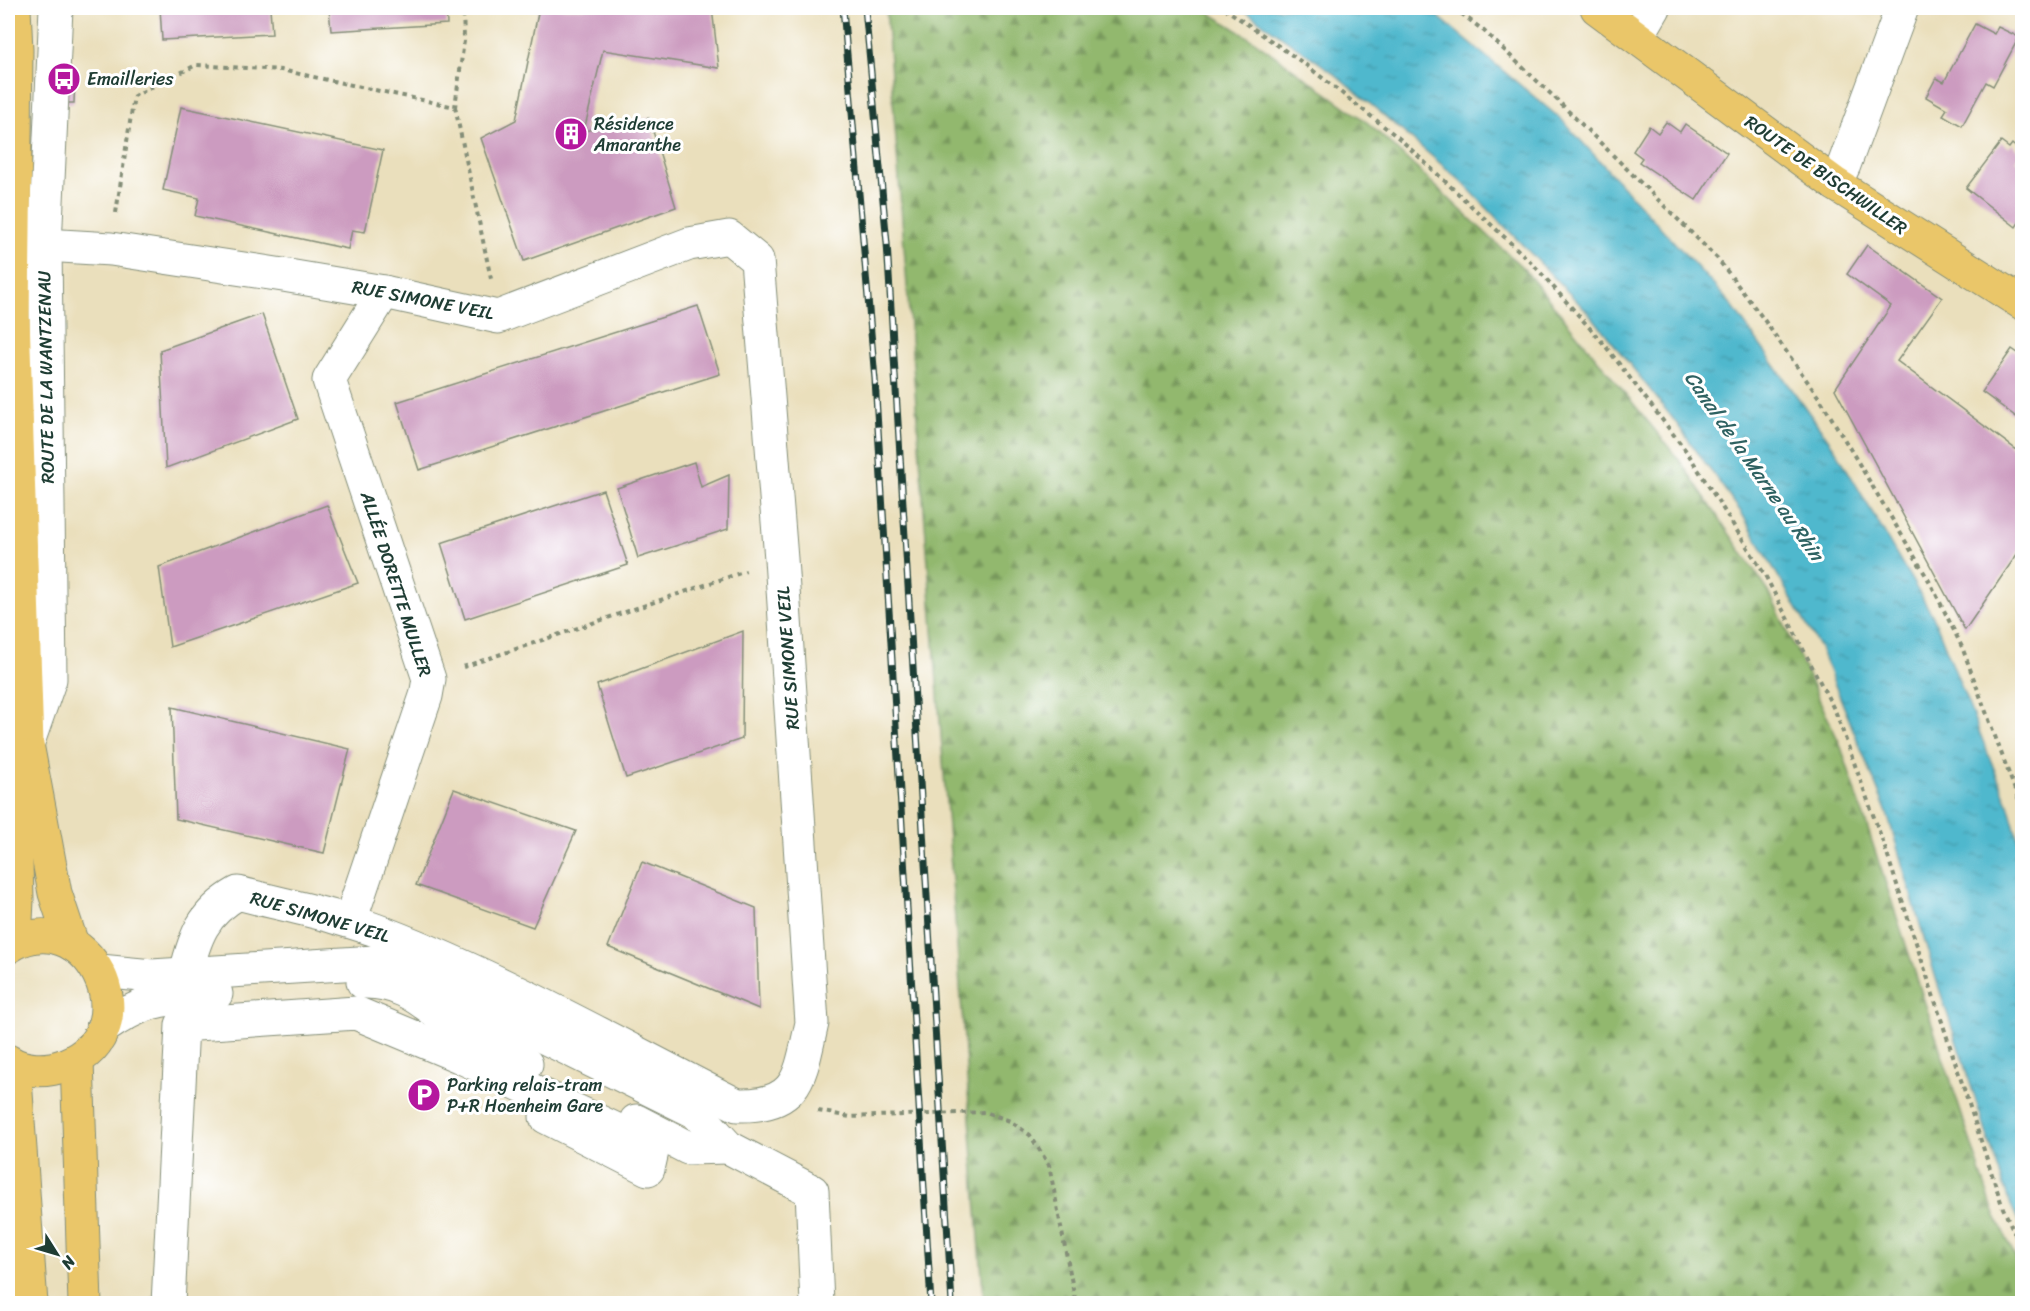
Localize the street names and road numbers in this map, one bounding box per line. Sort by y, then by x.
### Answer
street label: ROUTE DE BISCHWILLER [1738,107,1914,243]
street label: ROUTE DE LA WANTZENAU [28,270,64,484]
street label: RUE SIMONE VEIL [349,271,497,330]
street label: ALLÉE DORETTE MULLER [351,486,441,681]
street label: RUE SIMONE VEIL [767,584,809,731]
street label: RUE SIMONE VEIL [246,882,394,952]

